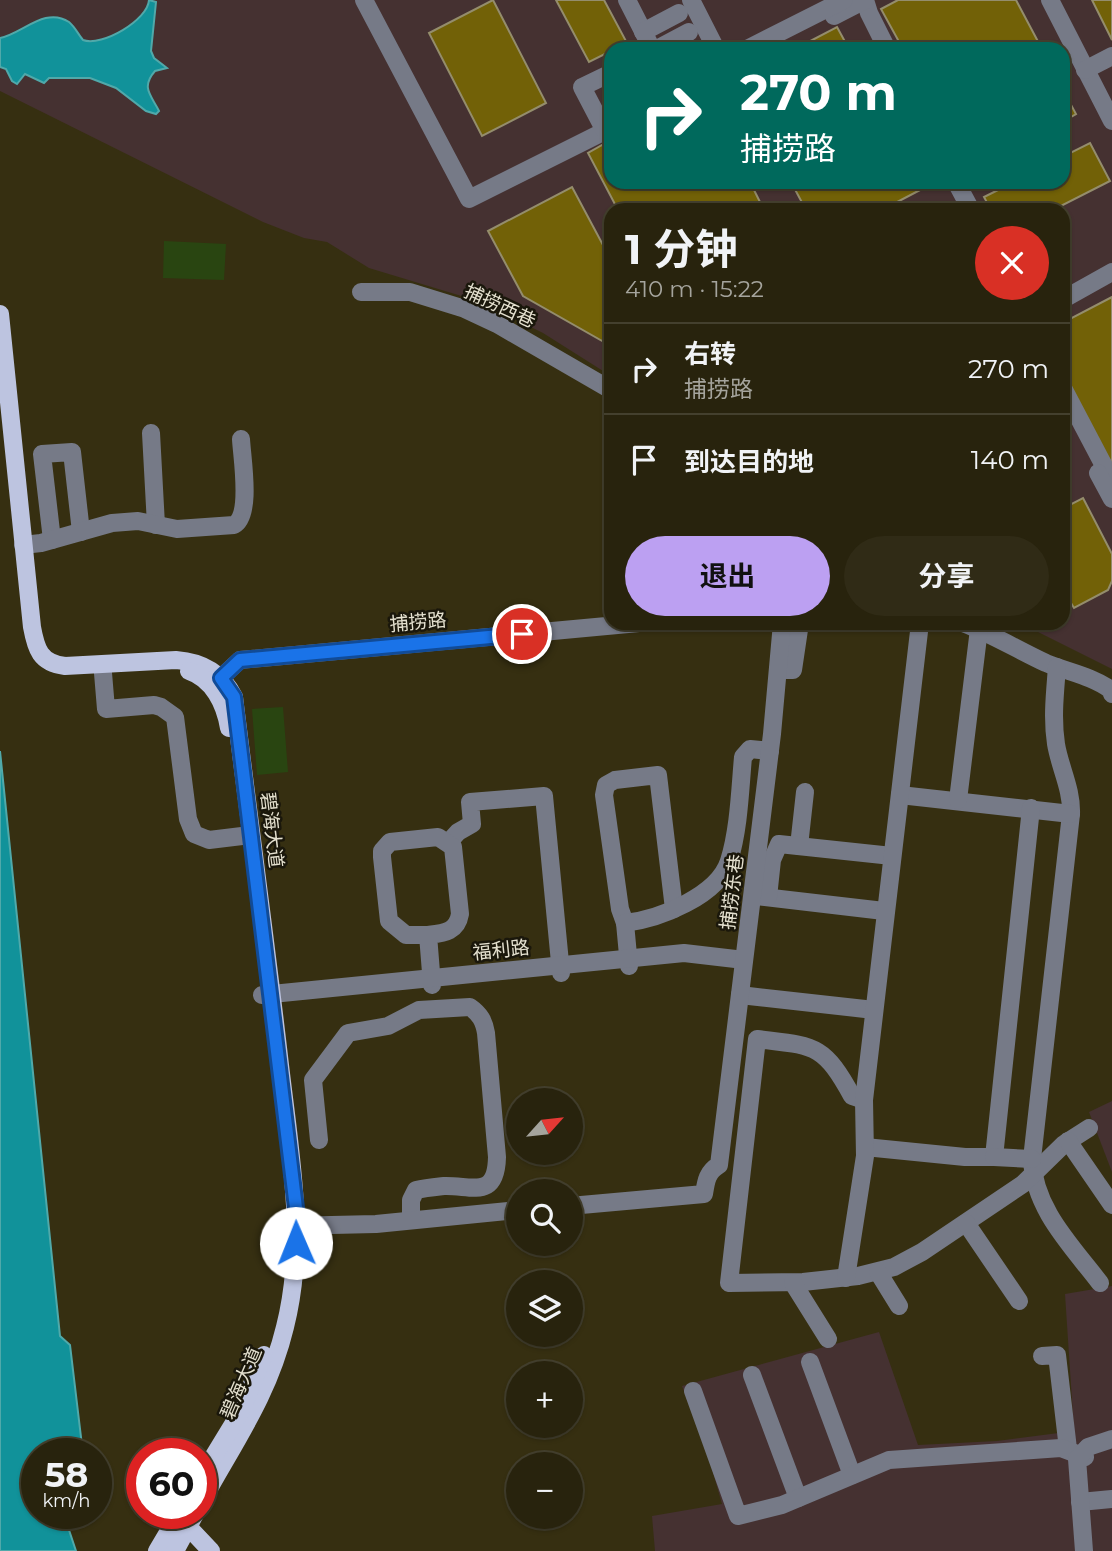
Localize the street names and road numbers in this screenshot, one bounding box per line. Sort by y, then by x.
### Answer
street label: 捕捞西巷 [461,280,539,332]
street label: 捕捞路 [389,608,447,636]
street label: 碧海大道 [256,791,288,869]
street label: 捕捞东巷 [716,853,748,931]
street label: 福利路 [471,936,531,964]
street label: 碧海大道 [216,1344,266,1422]

